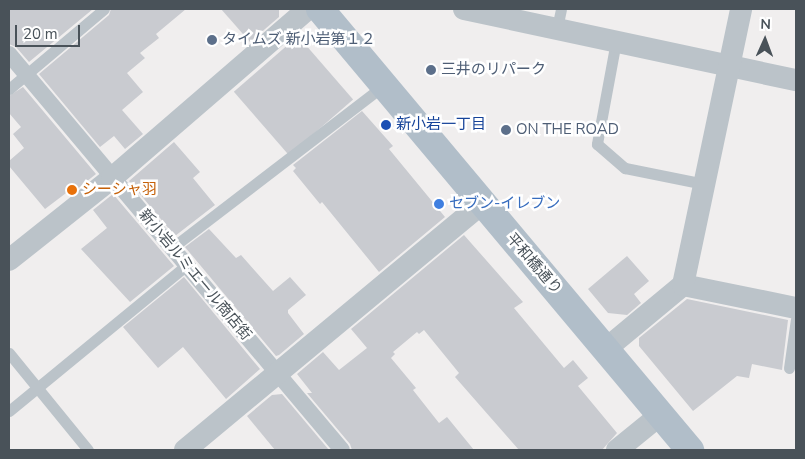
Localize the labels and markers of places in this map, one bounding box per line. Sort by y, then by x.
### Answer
place label: タイムズ 新小岩第１２ [222,31,376,49]
marker: タイムズ 新小岩第１２ [206,34,218,46]
place label: 三井のリパーク [441,61,546,79]
marker: 三井のリパーク [425,64,437,76]
place label: 新小岩一丁目 [396,116,486,134]
marker: 新小岩一丁目 [380,119,392,131]
place label: ON THE ROAD [516,121,619,139]
marker: ON THE ROAD [500,124,512,136]
place label: シーシャ羽 [82,181,157,199]
marker: シーシャ羽 [66,184,78,196]
place label: セブン-イレブン [449,195,560,213]
marker: セブン-イレブン [433,198,445,210]

